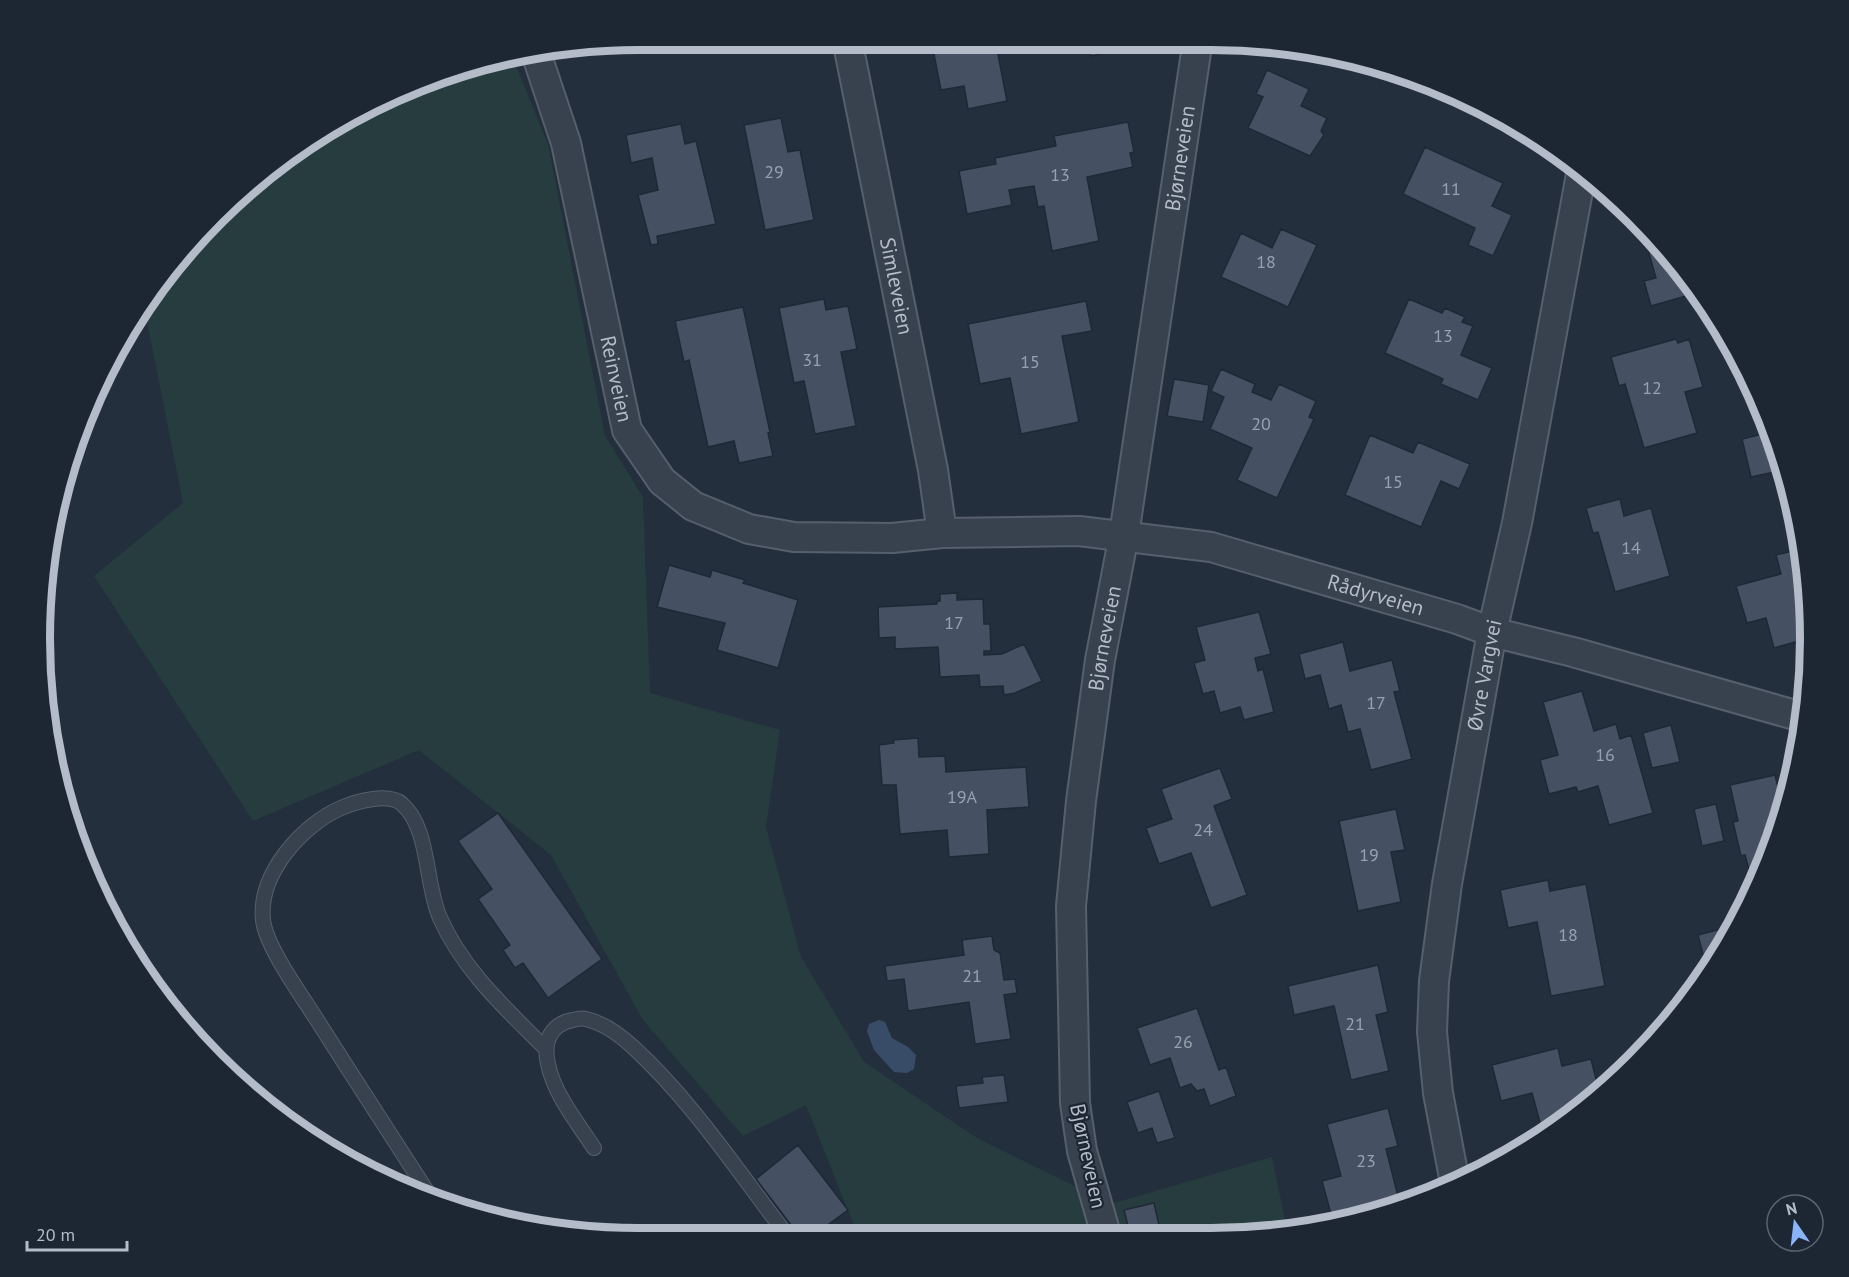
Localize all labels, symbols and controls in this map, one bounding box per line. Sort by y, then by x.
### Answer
street label: Bjørneveien [1159,104,1201,213]
house number: 29 [764,160,784,183]
house number: 13 [1050,163,1070,186]
house number: 11 [1441,177,1461,200]
street label: Simleveien [874,235,920,337]
house number: 18 [1256,250,1276,273]
house number: 13 [1433,324,1453,347]
street label: Reinveien [594,333,639,424]
house number: 31 [802,348,822,371]
house number: 15 [1020,350,1040,373]
house number: 12 [1642,376,1662,399]
house number: 20 [1251,412,1271,435]
house number: 15 [1383,470,1403,493]
house number: 14 [1621,536,1641,559]
street label: Rådyrveien [1324,568,1427,622]
street label: Bjørneveien [1082,583,1127,692]
house number: 17 [944,611,964,634]
street label: Øvre Vargvei [1461,617,1508,733]
house number: 17 [1366,691,1386,714]
house number: 16 [1595,743,1615,766]
house number: 19A [947,785,978,808]
house number: 24 [1193,818,1213,841]
house number: 19 [1359,843,1379,866]
house number: 18 [1558,923,1578,946]
house number: 21 [962,964,982,987]
house number: 21 [1345,1012,1365,1035]
house number: 26 [1173,1030,1193,1053]
street label: Bjørneveien [1064,1101,1113,1211]
house number: 23 [1356,1149,1376,1172]
north arrow [1765,1193,1825,1253]
text: N [1784,1197,1799,1219]
scale bar [27,1214,128,1252]
text: 20 m [36,1223,75,1246]

